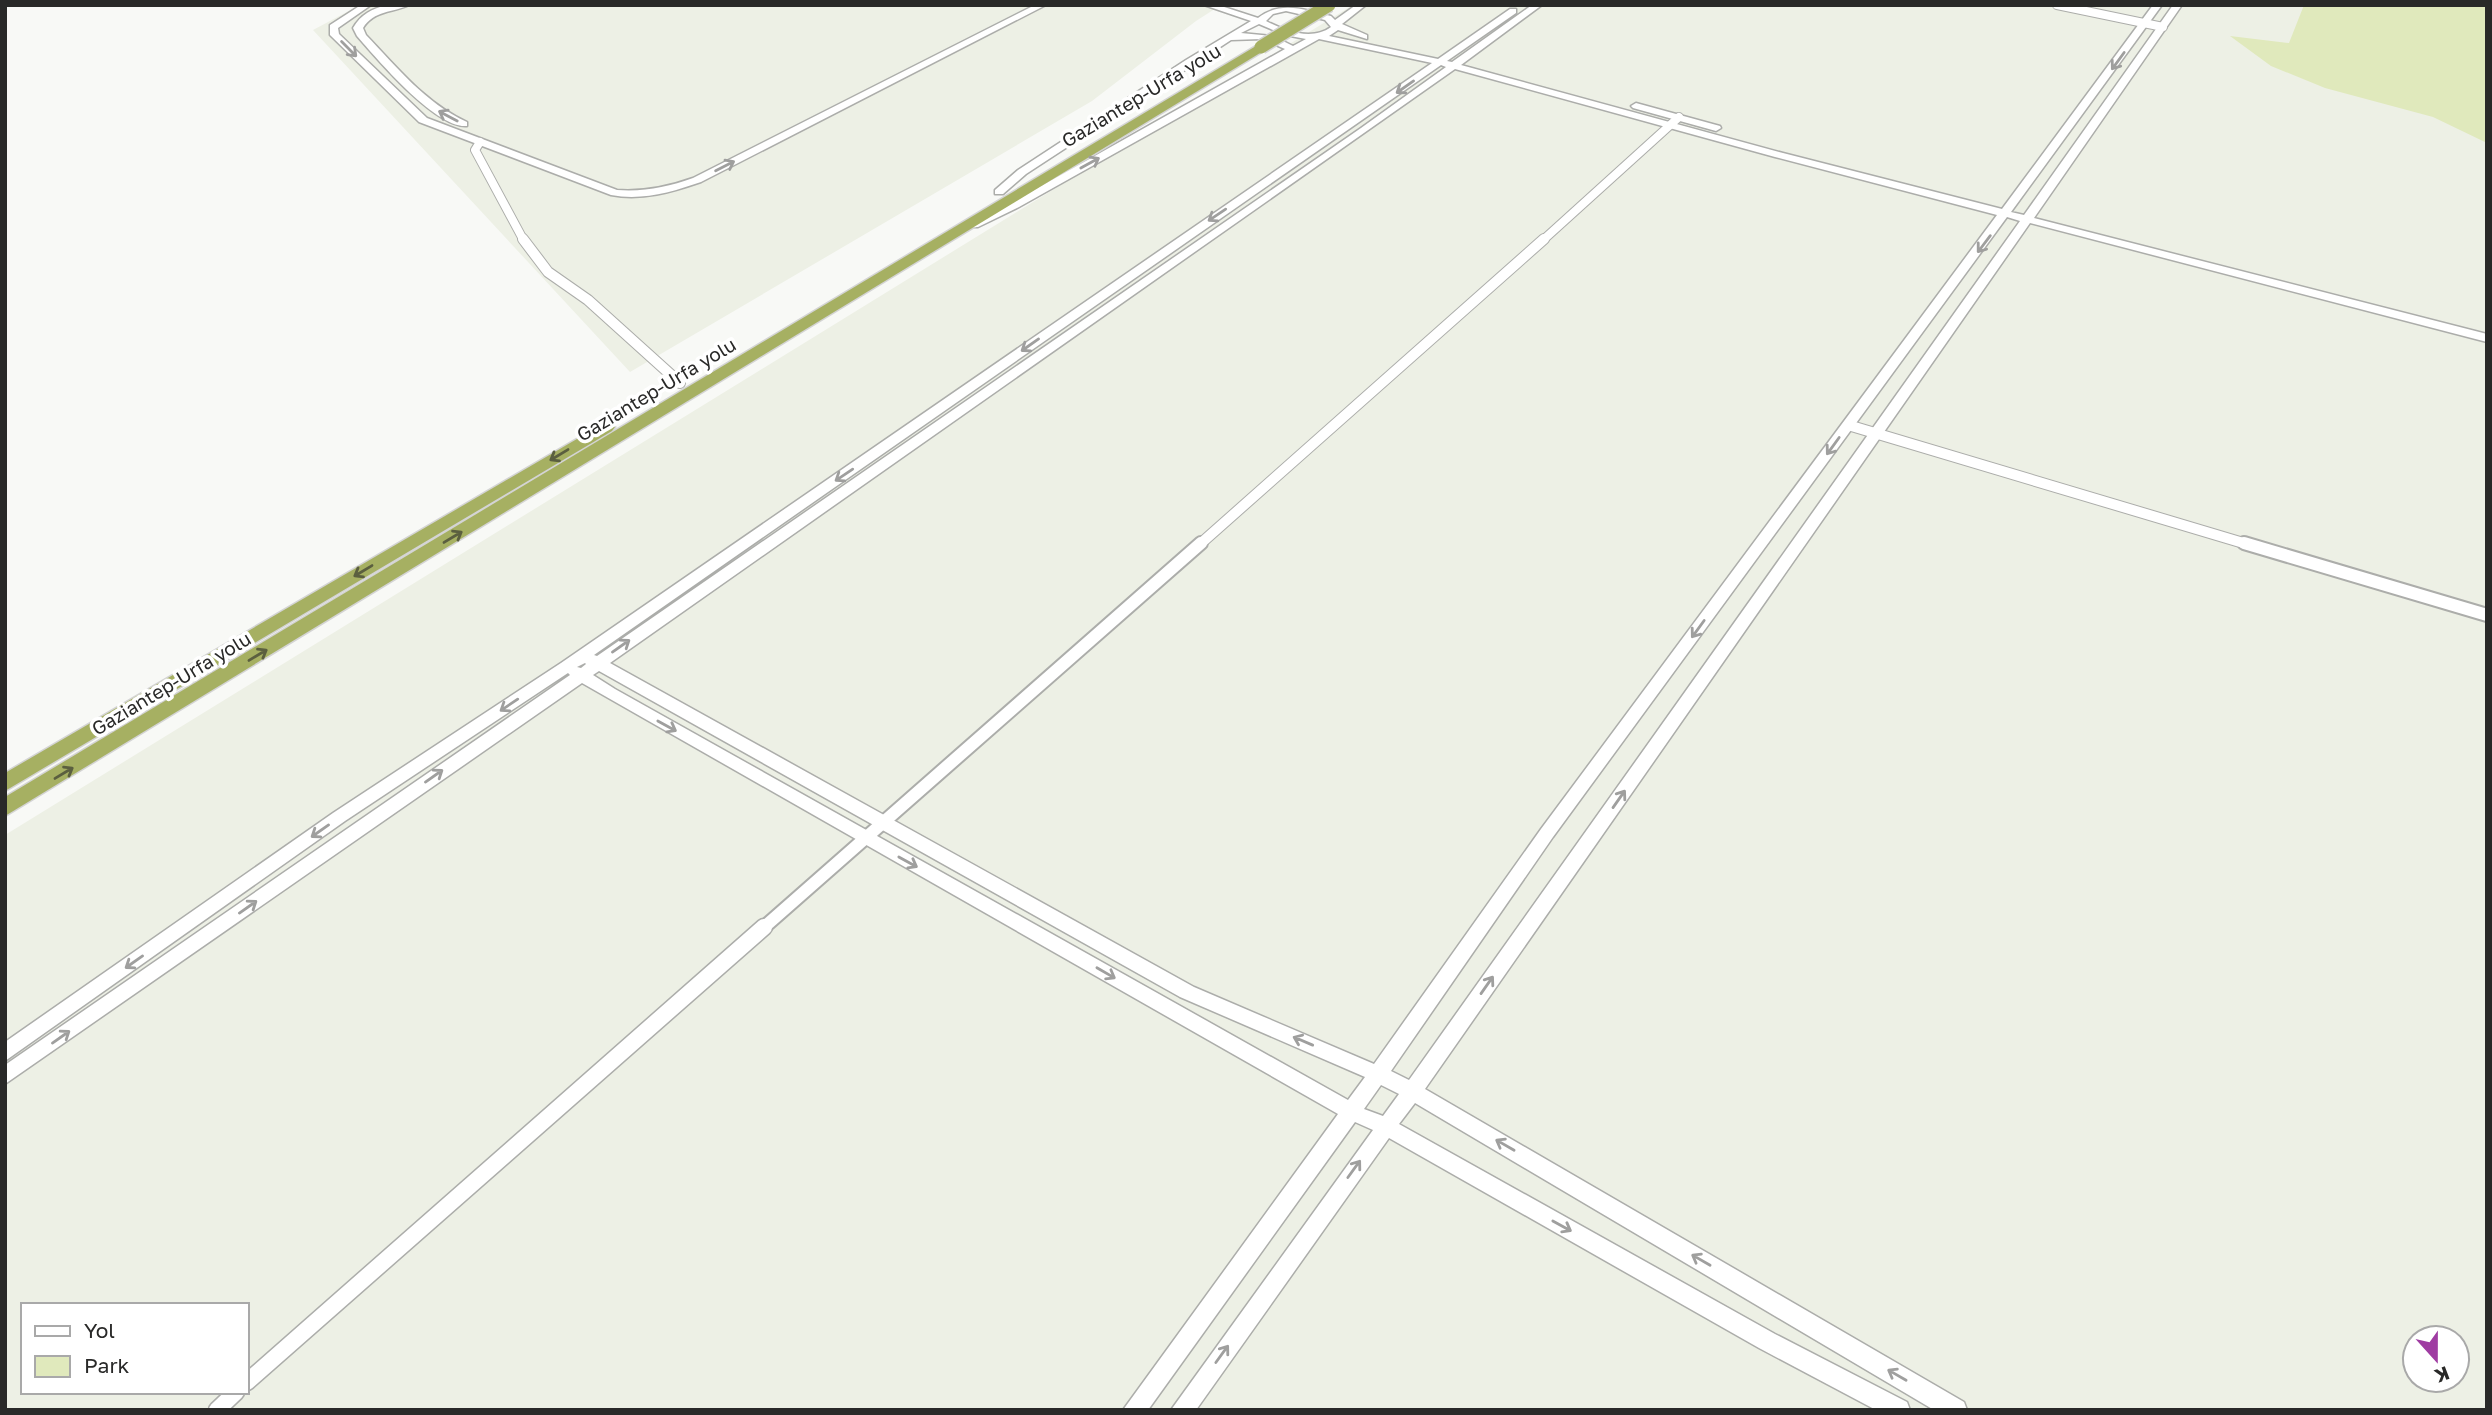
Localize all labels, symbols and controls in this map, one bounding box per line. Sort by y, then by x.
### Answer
street label: Gaziantep-Urfa yolu [1057,38,1225,152]
one-way arrow [340,40,357,57]
one-way arrow [2111,51,2126,70]
one-way arrow [1396,80,1415,94]
one-way arrow [438,109,458,123]
one-way arrow [1080,156,1100,170]
one-way arrow [714,158,735,172]
one-way arrow [1208,208,1227,222]
one-way arrow [1976,234,1991,253]
street label: Gaziantep-Urfa yolu [572,332,740,446]
one-way arrow [1021,338,1040,352]
one-way arrow [1826,436,1840,455]
one-way arrow [549,448,569,462]
one-way arrow [835,468,854,482]
one-way arrow [442,529,462,543]
one-way arrow [353,564,373,578]
one-way arrow [1690,619,1705,638]
street label: Gaziantep-Urfa yolu [87,626,255,740]
one-way arrow [611,639,630,653]
one-way arrow [248,647,268,661]
one-way arrow [500,697,519,712]
one-way arrow [656,720,677,733]
one-way arrow [53,765,73,779]
one-way arrow [424,769,444,783]
one-way arrow [1612,790,1626,809]
one-way arrow [311,824,330,838]
one-way arrow [897,856,918,869]
one-way arrow [238,900,257,914]
one-way arrow [125,955,144,969]
one-way arrow [1096,966,1116,980]
one-way arrow [1480,976,1494,995]
one-way arrow [51,1030,70,1044]
one-way arrow [1292,1034,1314,1047]
one-way arrow [1495,1138,1515,1152]
one-way arrow [1347,1160,1361,1179]
one-way arrow [1552,1219,1572,1233]
one-way arrow [1691,1253,1711,1267]
legend [21,1303,248,1394]
text: Yol [84,1317,115,1343]
north arrow [2401,1324,2471,1394]
one-way arrow [1214,1345,1229,1364]
text: Park [84,1352,130,1378]
text: K [2432,1362,2453,1389]
one-way arrow [1887,1368,1908,1381]

